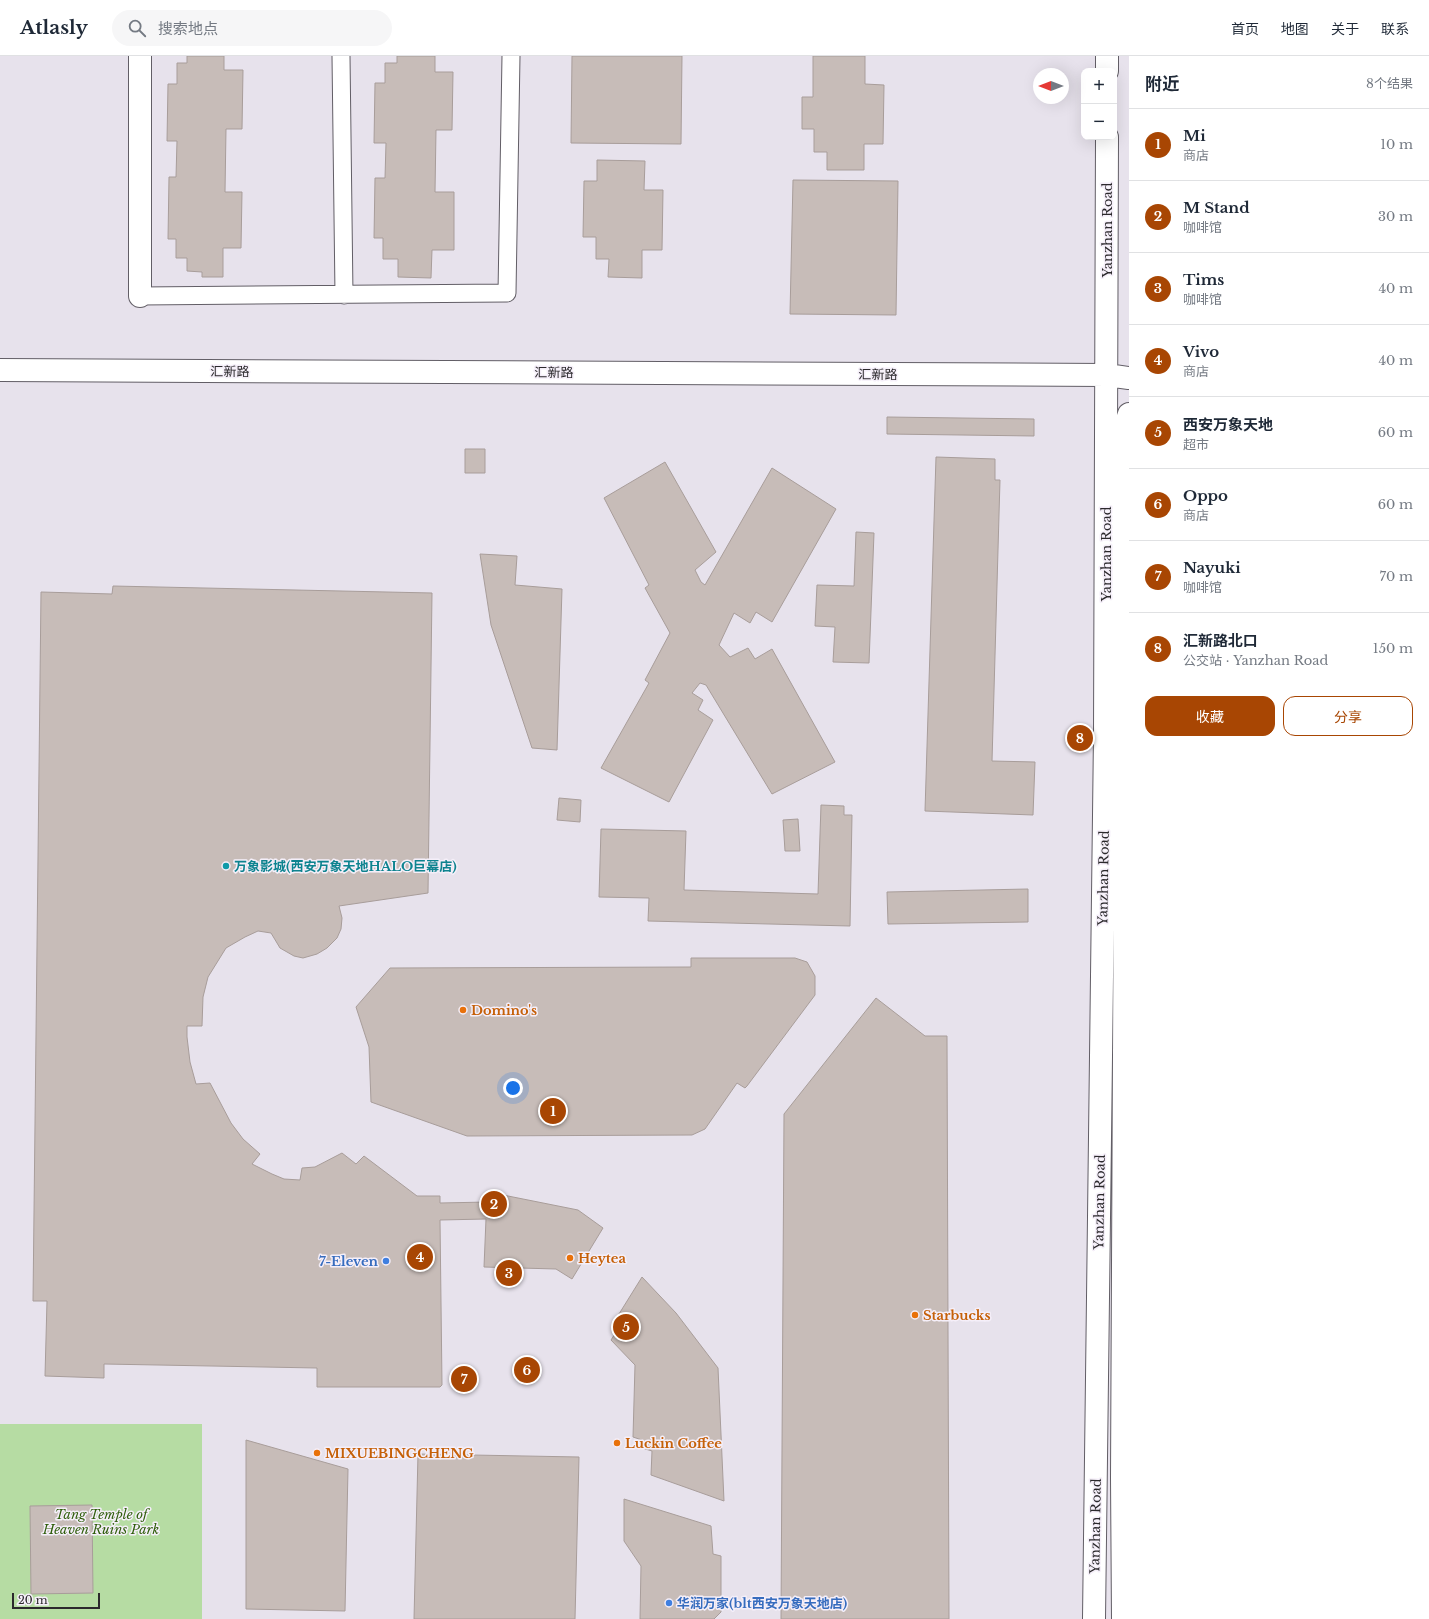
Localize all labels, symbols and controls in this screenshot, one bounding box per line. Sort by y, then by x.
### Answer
search box [112,10,392,46]
text: Atlasly [20,16,88,39]
icon: search [126,17,148,39]
text: 搜索地点 [158,19,218,38]
text: 首页 [1231,20,1259,38]
text: 地图 [1281,20,1309,38]
text: 关于 [1331,20,1359,38]
text: 联系 [1381,20,1409,38]
north arrow [1033,68,1069,104]
map controls [1081,68,1117,140]
button: + [1081,68,1117,104]
text: 附近 [1145,74,1179,95]
text: 8个结果 [1366,75,1413,92]
button: − [1081,104,1117,140]
text: Mi [1183,126,1206,145]
text: 1 [1155,136,1161,153]
text: 10 m [1380,136,1413,153]
text: 商店 [1183,147,1209,164]
street label: Yanzhan Road [1099,182,1116,279]
text: M Stand [1183,198,1250,217]
text: 2 [1154,208,1162,225]
text: 30 m [1378,208,1413,225]
text: 咖啡馆 [1183,219,1222,236]
text: Tims [1183,270,1224,289]
text: 3 [1154,280,1162,297]
text: 40 m [1378,280,1413,297]
text: 咖啡馆 [1183,291,1222,308]
text: Vivo [1183,342,1219,361]
text: 4 [1154,352,1162,369]
text: 40 m [1378,352,1413,369]
street label: 汇新路 [210,363,250,380]
text: 商店 [1183,363,1209,380]
street label: 汇新路 [534,364,574,381]
street label: 汇新路 [858,366,898,383]
text: 西安万象天地 [1183,415,1273,434]
text: 5 [1154,424,1162,441]
text: 60 m [1378,424,1413,441]
text: 超市 [1183,436,1209,453]
text: Oppo [1183,486,1228,505]
text: 6 [1154,496,1162,513]
text: 60 m [1378,496,1413,513]
street label: Yanzhan Road [1098,506,1115,603]
text: 商店 [1183,507,1209,524]
text: Nayuki [1183,558,1241,577]
text: 7 [1155,568,1161,585]
text: 70 m [1380,568,1413,585]
text: 咖啡馆 [1183,579,1222,596]
text: 汇新路北口 [1183,631,1258,650]
text: 8 [1154,640,1162,657]
text: 150 m [1373,640,1413,657]
text: 公交站 · Yanzhan Road [1183,652,1328,669]
button: 收藏 [1145,696,1275,736]
button: 分享 [1283,696,1413,736]
pin: 8 [1067,723,1093,753]
street label: Yanzhan Road [1094,830,1113,927]
place label: 万象影城(西安万象天地HALO巨幕店) [234,858,457,875]
marker: 万象影城(西安万象天地HALO巨幕店) [221,861,231,871]
place label: Domino's [471,1002,537,1019]
marker: Domino's [458,1005,468,1015]
your location [503,1078,523,1098]
pin: 1 [540,1096,566,1126]
street label: Yanzhan Road [1090,1154,1109,1251]
pin: 2 [481,1189,507,1219]
pin: 4 [407,1242,433,1272]
place label: Heytea [578,1250,626,1267]
place label: 7-Eleven [319,1253,379,1270]
marker: Heytea [565,1253,575,1263]
marker: 7-Eleven [381,1256,391,1266]
pin: 3 [496,1258,522,1288]
place label: Starbucks [923,1307,990,1324]
marker: Starbucks [910,1310,920,1320]
pin: 5 [613,1312,639,1342]
pin: 6 [514,1355,540,1385]
pin: 7 [451,1364,477,1394]
place label: Luckin Coffee [625,1435,722,1452]
marker: Luckin Coffee [612,1438,622,1448]
place label: MIXUEBINGCHENG [325,1445,474,1462]
marker: MIXUEBINGCHENG [312,1448,322,1458]
street label: Yanzhan Road [1086,1478,1105,1575]
park label: Tang Temple of Heaven Ruins Park [42,1506,160,1538]
scale bar [12,1591,100,1610]
text: 20 m [18,1593,48,1607]
place label: 华润万家(blt西安万象天地店) [677,1595,847,1612]
marker: 华润万家(blt西安万象天地店) [664,1598,674,1608]

